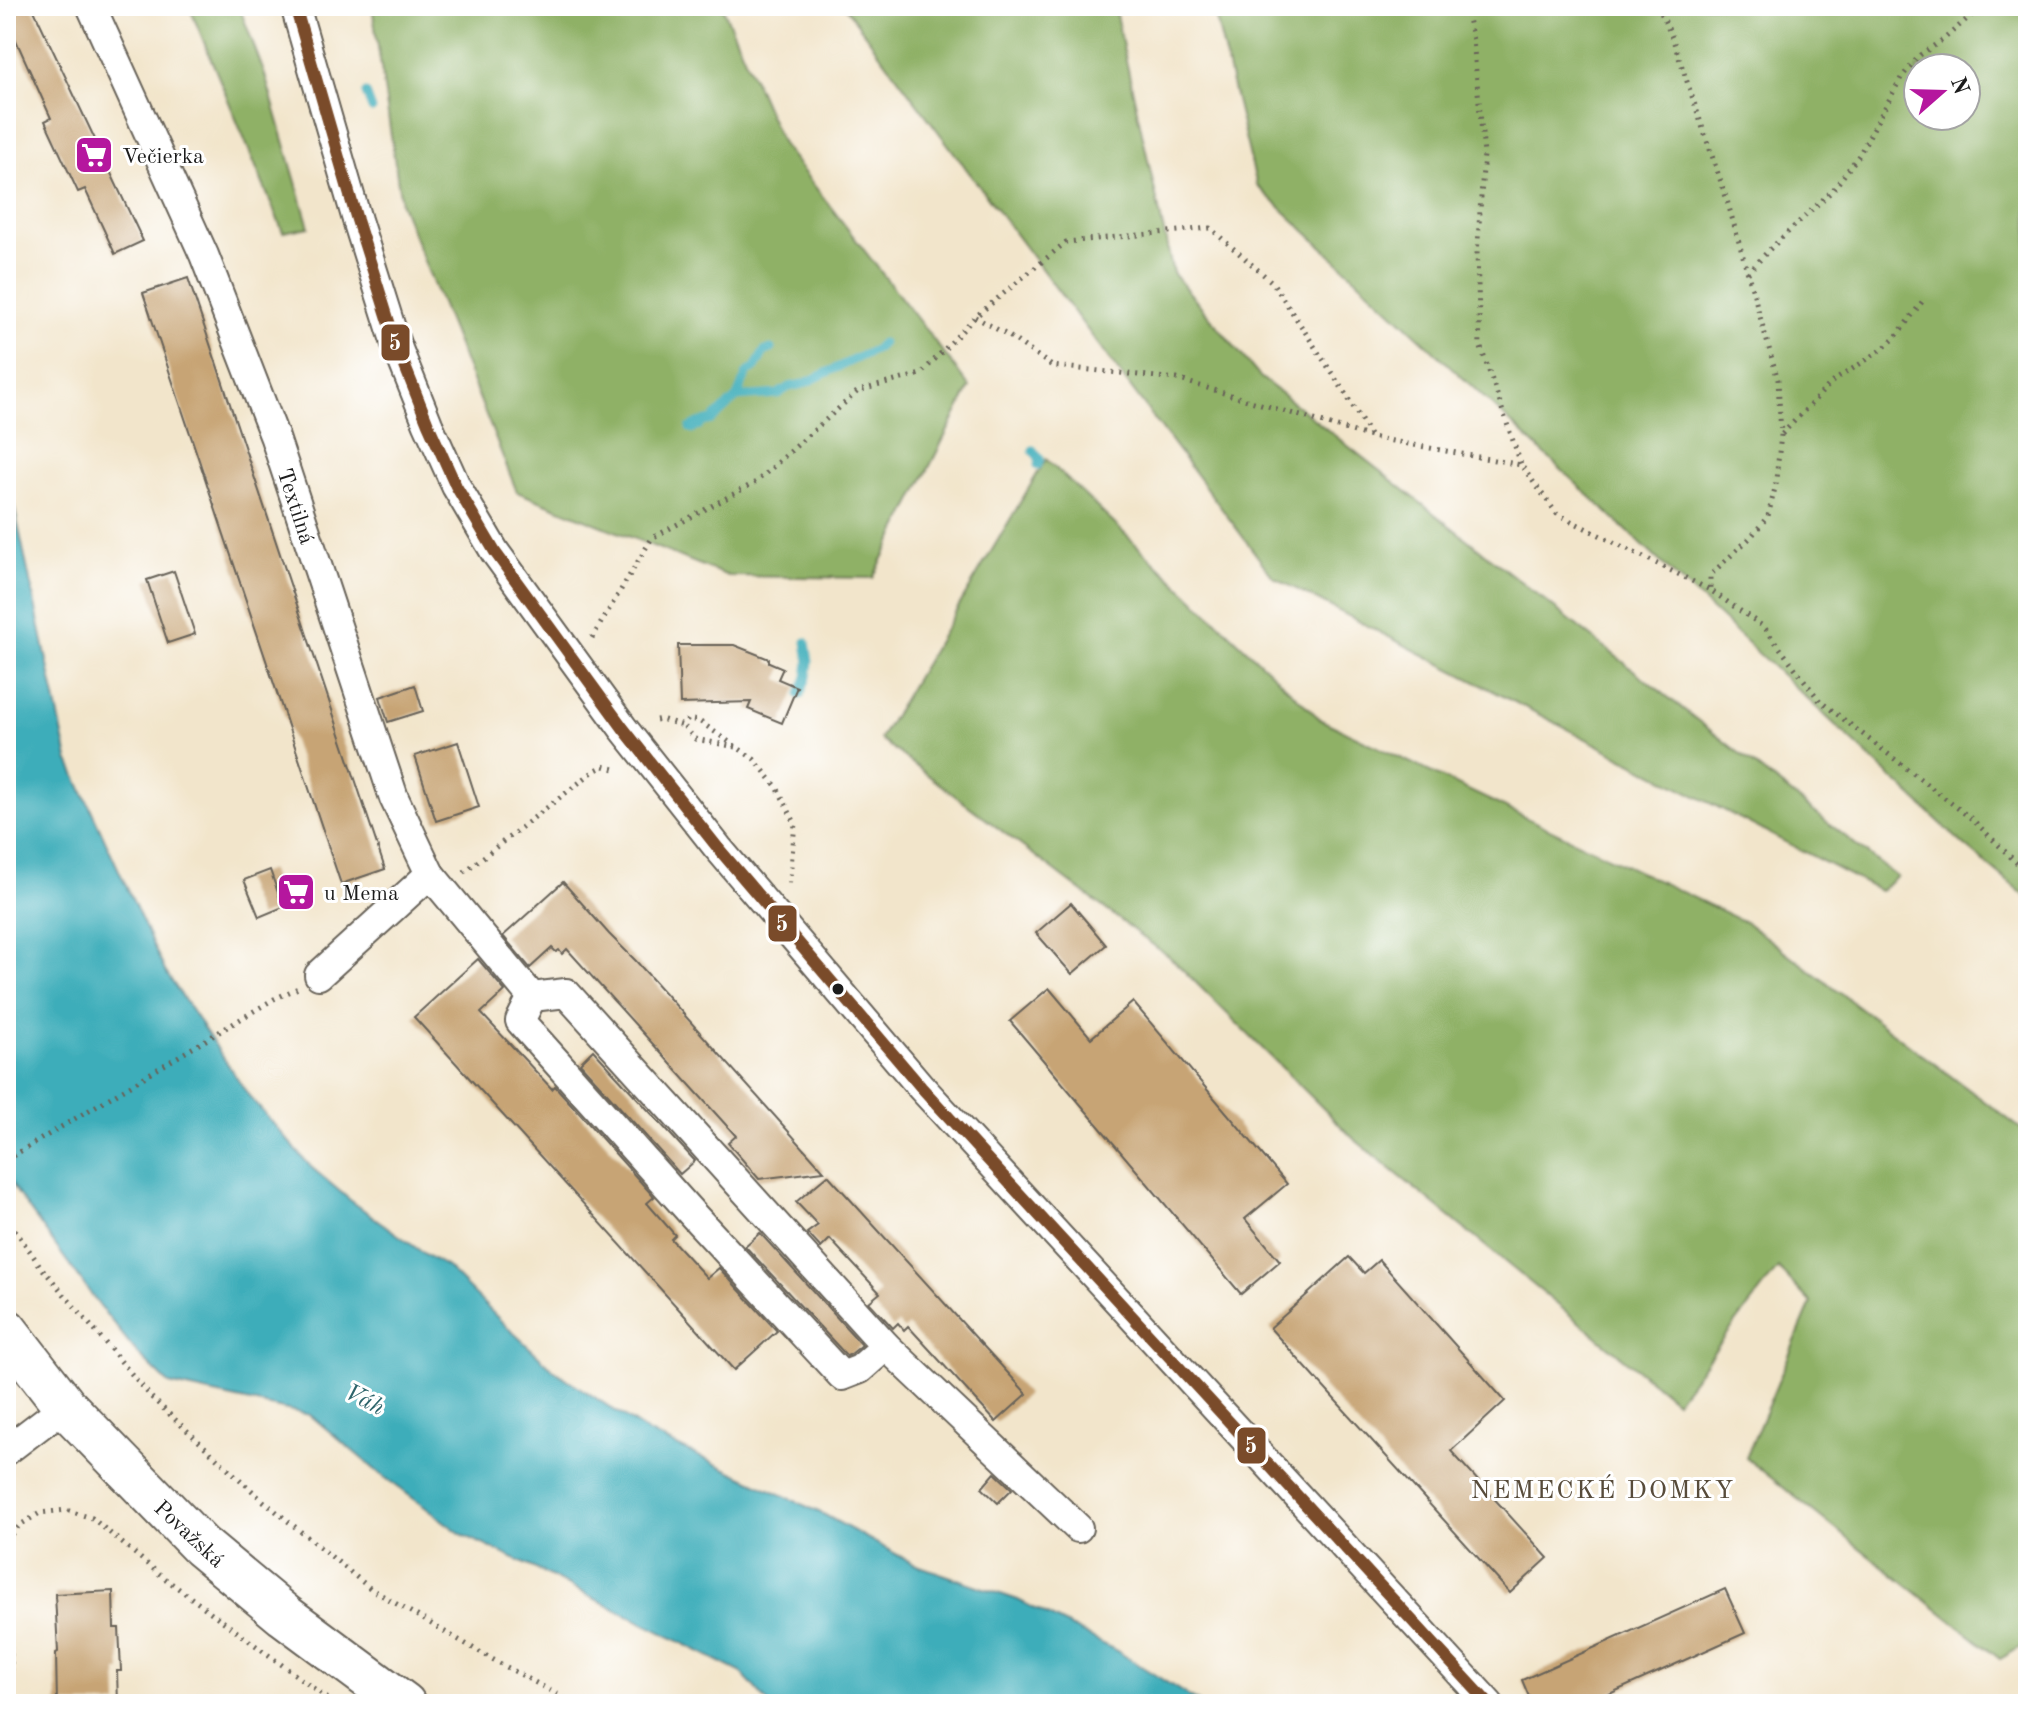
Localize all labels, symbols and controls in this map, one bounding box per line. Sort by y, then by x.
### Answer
north arrow [1902,52,1982,132]
text: N [1946,74,1972,98]
supermarket icon: Večierka [73,134,115,176]
place label: Večierka [122,146,204,168]
line badge: 5 [380,323,411,362]
text: 5 [389,333,401,355]
street label: Textilná [273,466,318,547]
supermarket icon: u Mema [275,871,317,913]
place label: u Mema [324,883,399,905]
line badge: 5 [767,904,798,943]
text: 5 [776,914,788,936]
unlabelled marker [830,981,846,997]
water label: Váh [340,1381,388,1421]
line badge: 5 [1236,1426,1267,1465]
text: 5 [1245,1436,1257,1458]
district label: NEMECKÉ DOMKY [1471,1474,1735,1504]
street label: Považská [149,1497,228,1572]

